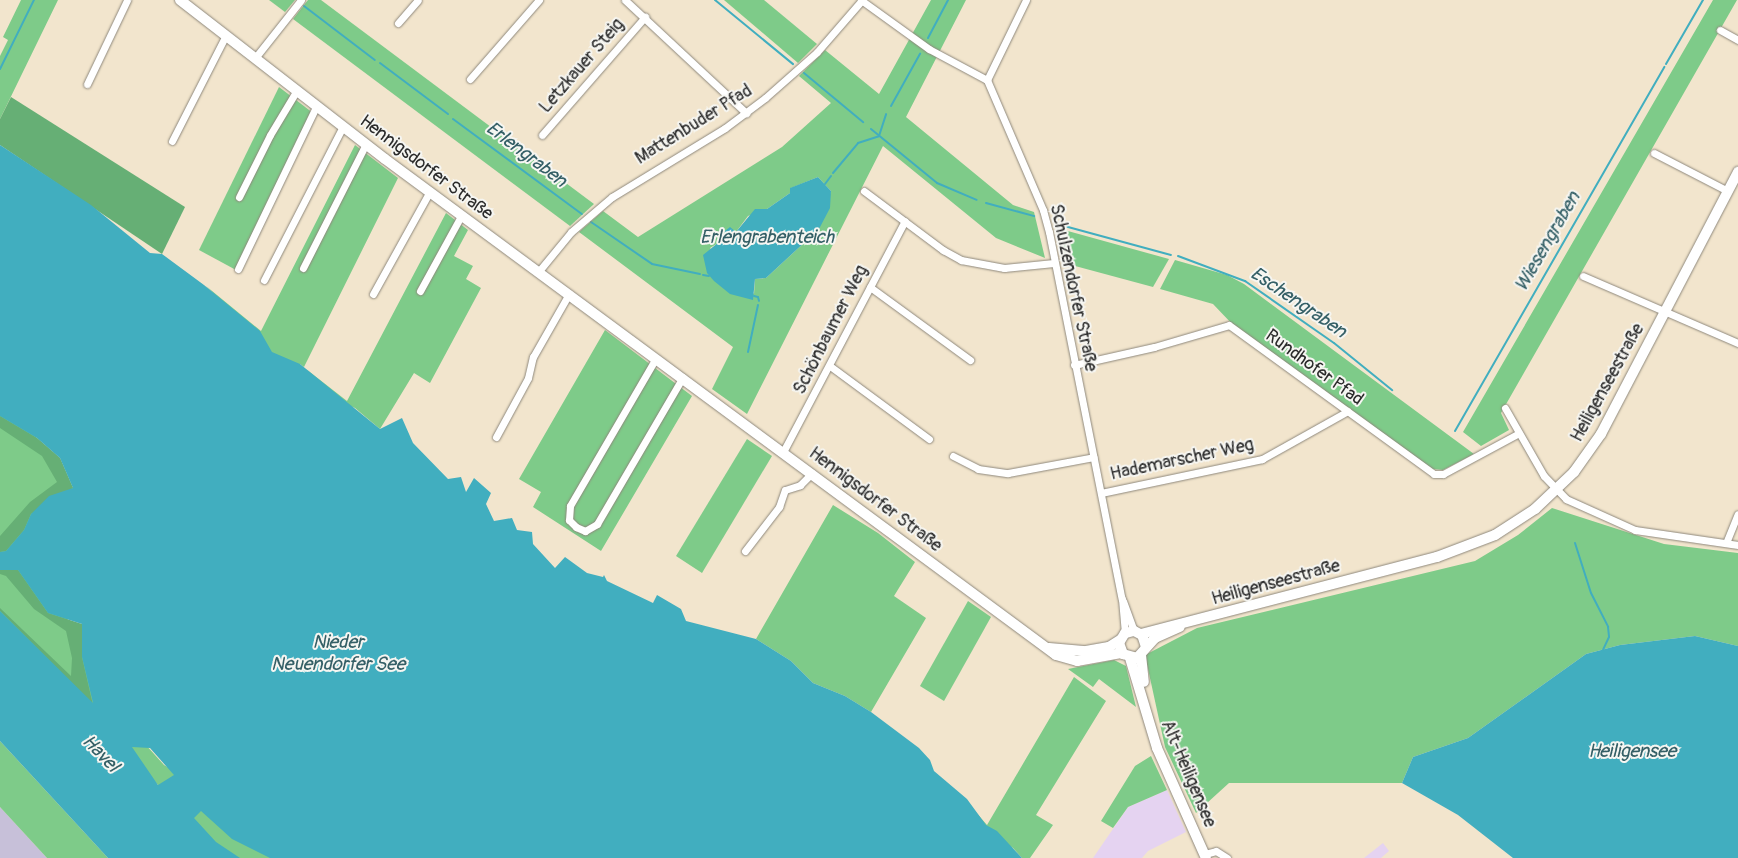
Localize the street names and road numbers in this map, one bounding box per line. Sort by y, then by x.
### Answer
street label: Letzkauer Steig [535,14,629,118]
street label: Mattenbuder Pfad [632,80,756,170]
street label: Hennigsdorfer Straße [355,111,497,225]
street label: Schulzendorfer Straße [1045,202,1101,374]
street label: Schönbaumer Weg [789,262,873,398]
street label: Heiligenseestraße [1567,320,1649,446]
street label: Rundhofer Pfad [1261,325,1367,411]
street label: Hademarscher Weg [1108,434,1256,486]
street label: Hennigsdorfer Straße [804,443,946,557]
street label: Heiligenseestraße [1209,555,1343,611]
street label: Alt-Heiligensee [1156,717,1220,831]

